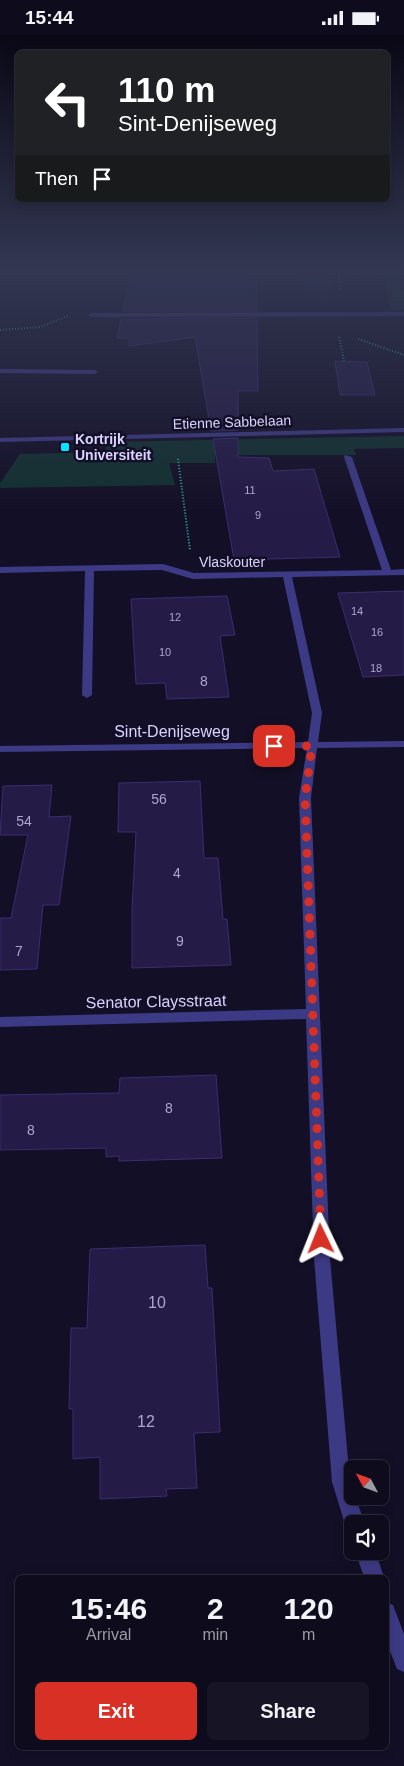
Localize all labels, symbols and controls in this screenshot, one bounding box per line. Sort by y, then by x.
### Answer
text: 15:44 [25,7,74,28]
icon: left [35,70,100,135]
text: 110 m [118,70,215,109]
text: Sint-Denijseweg [118,111,277,136]
icon: arrive [88,165,116,193]
text: Then [35,168,78,189]
street label: Etienne Sabbelaan [173,412,291,432]
place label: Kortrijk Universiteit [75,431,152,463]
marker: Kortrijk Universiteit [59,441,71,453]
house number: 11 [244,484,256,496]
house number: 9 [255,509,261,521]
street label: Vlaskouter [199,554,265,570]
house number: 14 [351,605,363,617]
house number: 12 [169,611,181,623]
house number: 16 [371,626,383,638]
house number: 10 [159,646,171,658]
house number: 18 [370,662,382,674]
house number: 8 [200,673,208,689]
street label: Sint-Denijseweg [114,723,230,740]
pin [253,725,295,767]
icon: arrive [260,732,288,760]
house number: 56 [151,791,167,807]
house number: 54 [16,813,32,829]
house number: 4 [173,865,181,881]
house number: 9 [176,933,184,949]
house number: 7 [15,943,23,959]
street label: Senator Claysstraat [86,992,227,1011]
house number: 8 [165,1100,173,1116]
house number: 8 [27,1122,35,1138]
position arrow [294,1212,346,1264]
house number: 10 [148,1294,166,1311]
house number: 12 [137,1413,155,1430]
north arrow [344,1460,389,1505]
map controls [344,1460,389,1560]
button: sound [344,1515,389,1560]
text: 15:46 [70,1592,147,1625]
text: 2 [207,1592,224,1625]
text: 120 [284,1592,334,1625]
text: Arrival [86,1626,131,1643]
text: min [202,1626,228,1643]
text: m [302,1626,315,1643]
button: Exit [35,1682,197,1740]
button: Share [207,1682,369,1740]

